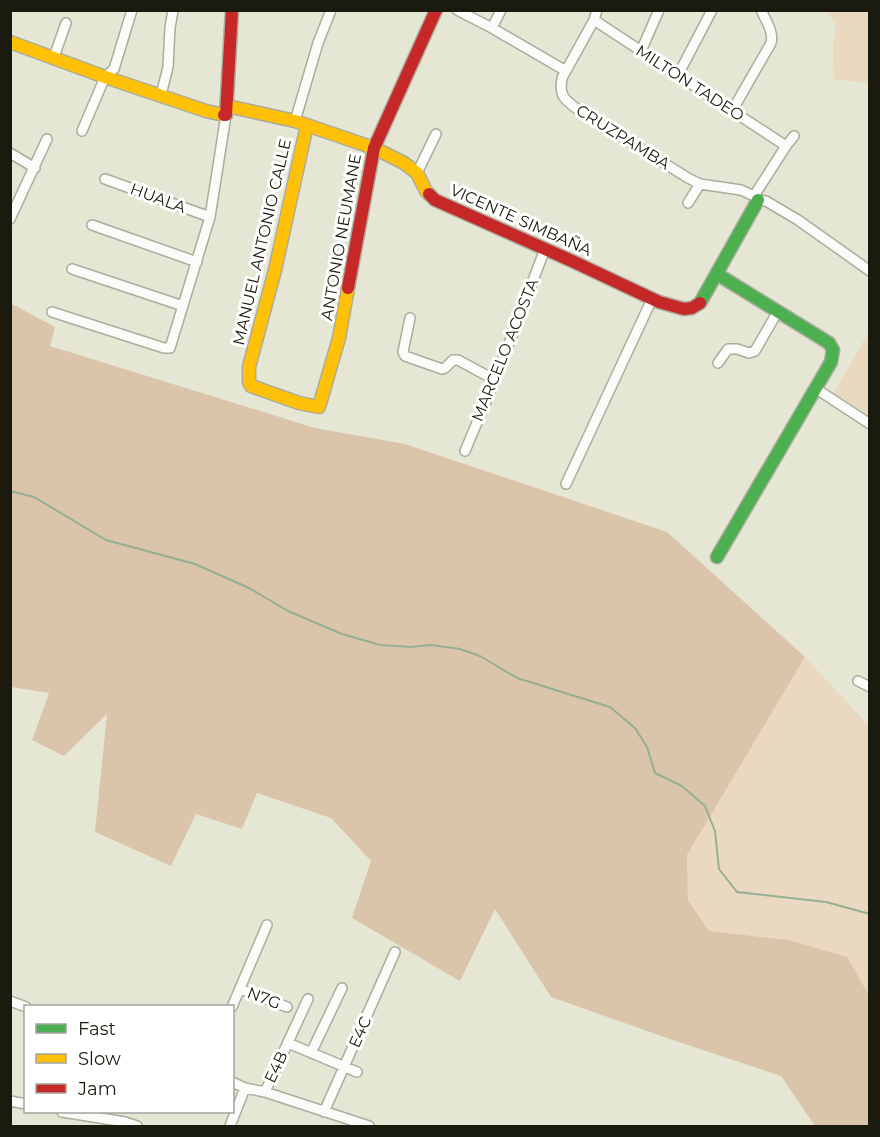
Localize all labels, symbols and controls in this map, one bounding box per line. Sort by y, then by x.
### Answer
street label: MILTON TADEO [632,41,748,125]
street label: CRUZPAMBA [573,101,674,174]
street label: MANUEL ANTONIO CALLE [229,137,295,347]
street label: ANTONIO NEUMANE [317,152,365,322]
street label: HUALA [128,179,189,217]
street label: VICENTE SIMBAÑA [447,180,595,260]
street label: MARCELO ACOSTA [468,275,543,424]
street label: N7G [244,983,284,1013]
legend [24,1005,234,1113]
street label: E4C [345,1013,375,1051]
text: Fast [78,1018,116,1040]
text: Slow [78,1048,121,1070]
street label: E4B [260,1048,292,1086]
text: Jam [77,1078,117,1100]

